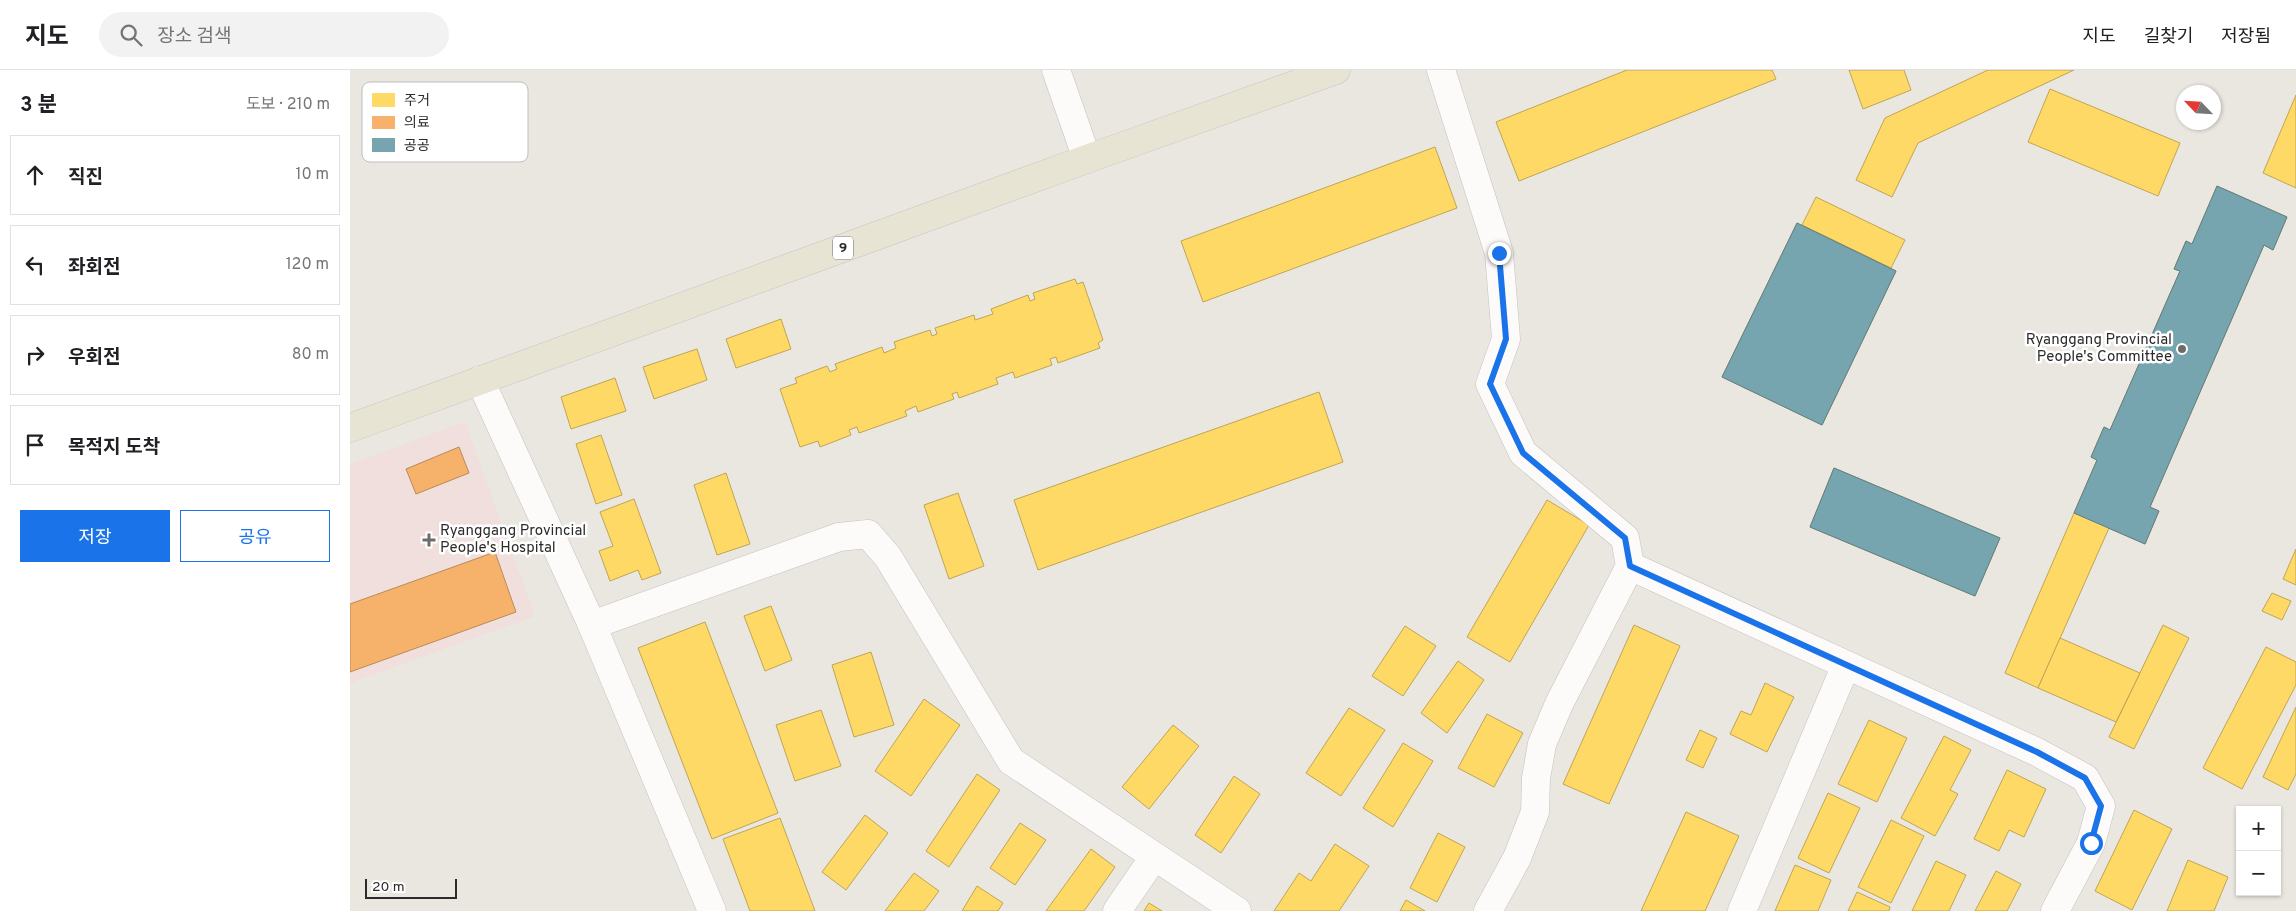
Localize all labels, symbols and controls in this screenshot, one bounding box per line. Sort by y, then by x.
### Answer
search box [99,12,449,57]
icon: search [117,21,145,49]
text: 지도 [25,23,69,53]
text: 장소 검색 [157,25,232,49]
text: 지도 [2083,26,2116,49]
text: 길찾기 [2144,26,2193,49]
text: 저장됨 [2221,26,2271,49]
legend [362,82,528,162]
north arrow [2176,85,2221,130]
text: 3 분 [20,92,57,119]
text: 주거 [404,93,430,110]
text: 도보 · 210 m [246,95,330,115]
text: 의료 [404,115,430,132]
text: 공공 [404,138,430,155]
icon: ahead [21,161,49,189]
text: 10 m [295,165,329,185]
text: 직진 [68,166,103,190]
road number: 9 [833,237,853,260]
route end [1488,242,1511,265]
icon: left [21,251,49,279]
text: 120 m [286,255,329,275]
text: 좌회전 [68,256,120,280]
place label: Ryanggang Provincial People's Committee [2026,331,2172,367]
icon: right [21,341,49,369]
marker: Ryanggang Provincial People's Committee [2176,343,2188,355]
text: 80 m [292,345,329,365]
text: 우회전 [68,346,120,370]
icon: arrive [21,431,49,459]
text: 목적지 도착 [68,436,160,460]
button: 저장 [20,510,170,562]
button: 공유 [180,510,330,562]
place label: Ryanggang Provincial People's Hospital [440,522,586,558]
marker: Ryanggang Provincial People's Hospital [422,533,436,547]
map controls [2236,806,2281,896]
button: + [2236,806,2281,851]
route start [2080,832,2103,855]
button: − [2236,851,2281,896]
scale bar [365,876,458,899]
text: 20 m [372,879,405,896]

